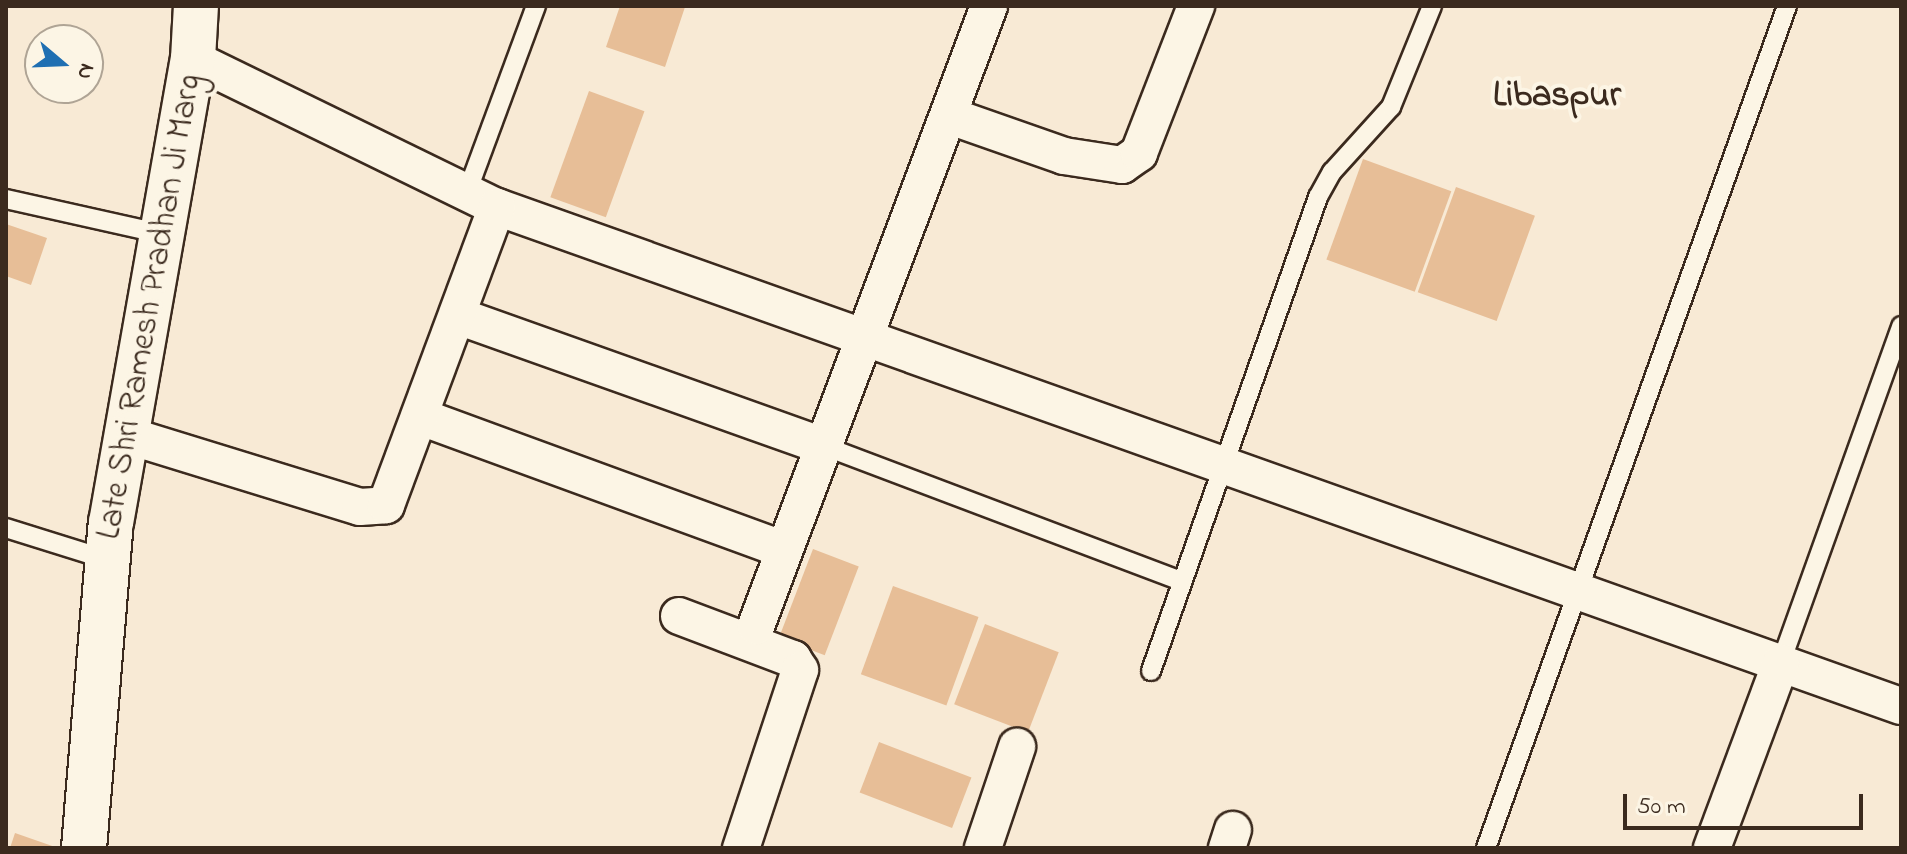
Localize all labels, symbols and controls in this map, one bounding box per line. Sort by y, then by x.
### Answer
north arrow [24,24,104,104]
text: N [67,59,102,83]
street label: Late Shri Ramesh Pradhan Ji Marg [90,71,212,543]
district label: Libaspur [1493,75,1621,119]
scale bar [1627,778,1867,828]
text: 50 m [1637,790,1686,825]

